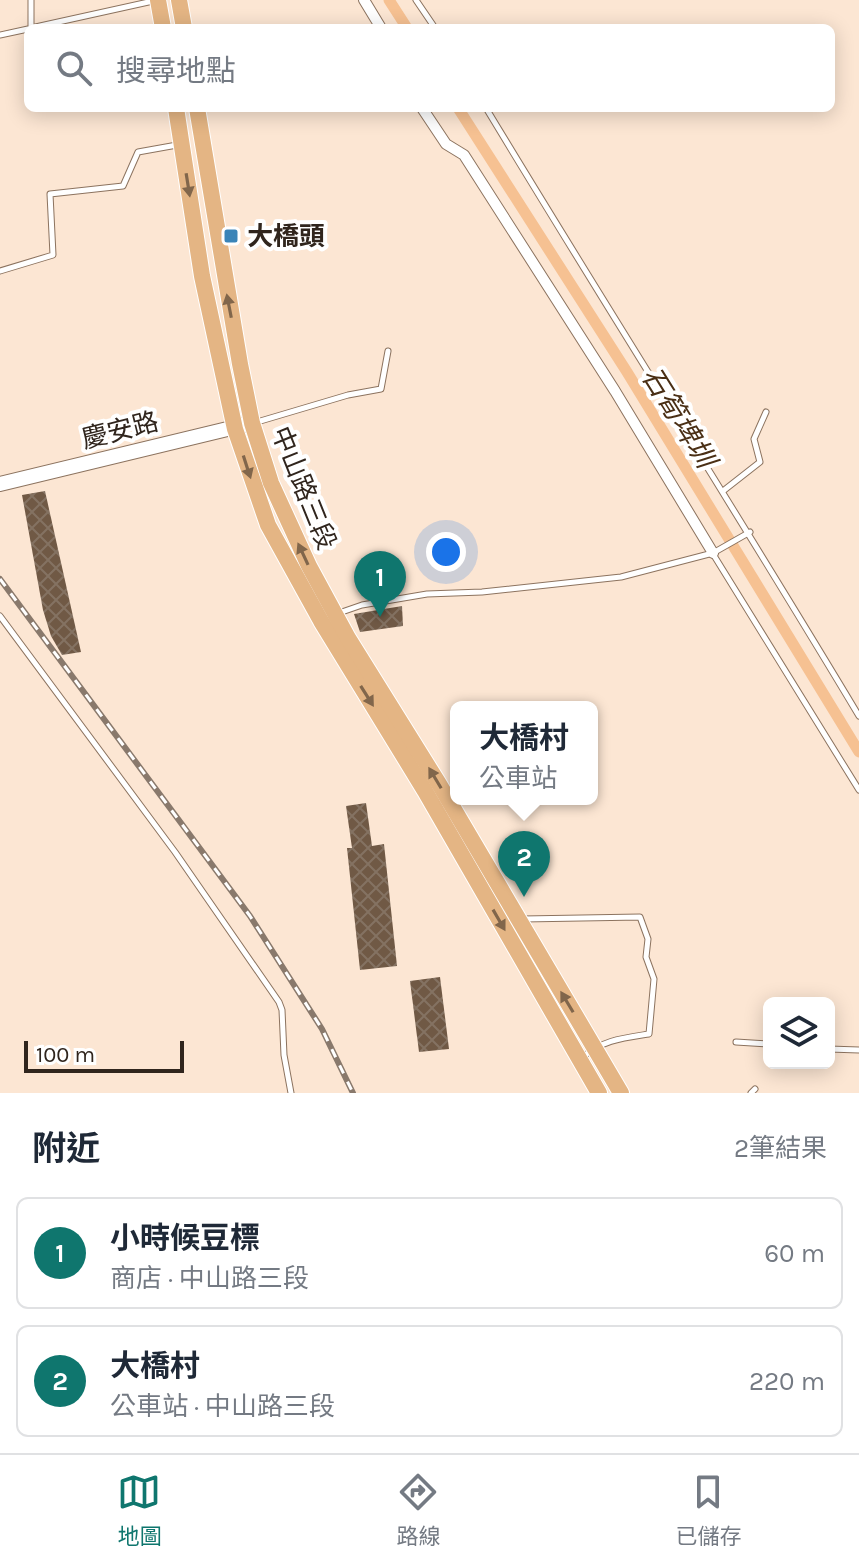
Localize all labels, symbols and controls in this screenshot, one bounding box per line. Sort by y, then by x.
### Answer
search box [24,24,835,112]
icon: search [52,46,96,90]
text: 搜尋地點 [116,53,236,89]
one-way arrow [182,173,195,198]
place label: 大橋頭 [247,221,325,252]
marker: 大橋頭 [222,227,240,245]
one-way arrow [223,293,235,318]
water label: 石筍埤圳 [635,361,724,477]
street label: 慶安路 [79,406,162,455]
street label: 中山路三段 [265,422,342,554]
one-way arrow [242,455,254,479]
your location [426,532,466,572]
one-way arrow [297,542,310,565]
pin: 1 [354,551,406,617]
one-way arrow [360,685,374,707]
popup [450,701,598,805]
text: 大橋村 [479,720,569,756]
text: 公車站 [479,763,557,794]
one-way arrow [428,767,442,789]
pin: 2 [498,831,550,897]
one-way arrow [492,909,506,931]
one-way arrow [560,991,574,1013]
map controls [763,997,835,1069]
button: layers [763,997,835,1069]
scale bar [24,1037,184,1073]
text: 100 m [36,1042,95,1068]
text: 附近 [32,1129,100,1169]
text: 2筆結果 [734,1133,827,1164]
text: 小時候豆標 [110,1220,260,1256]
text: 1 [55,1238,65,1269]
text: 60 m [764,1238,825,1269]
text: 商店 · 中山路三段 [110,1263,309,1294]
text: 大橋村 [110,1348,200,1384]
text: 2 [52,1366,68,1397]
text: 220 m [749,1366,825,1397]
text: 公車站 · 中山路三段 [110,1391,335,1422]
tab: 地圖 [117,1470,162,1550]
tab: 路線 [396,1470,441,1550]
tab: 已儲存 [675,1470,742,1550]

